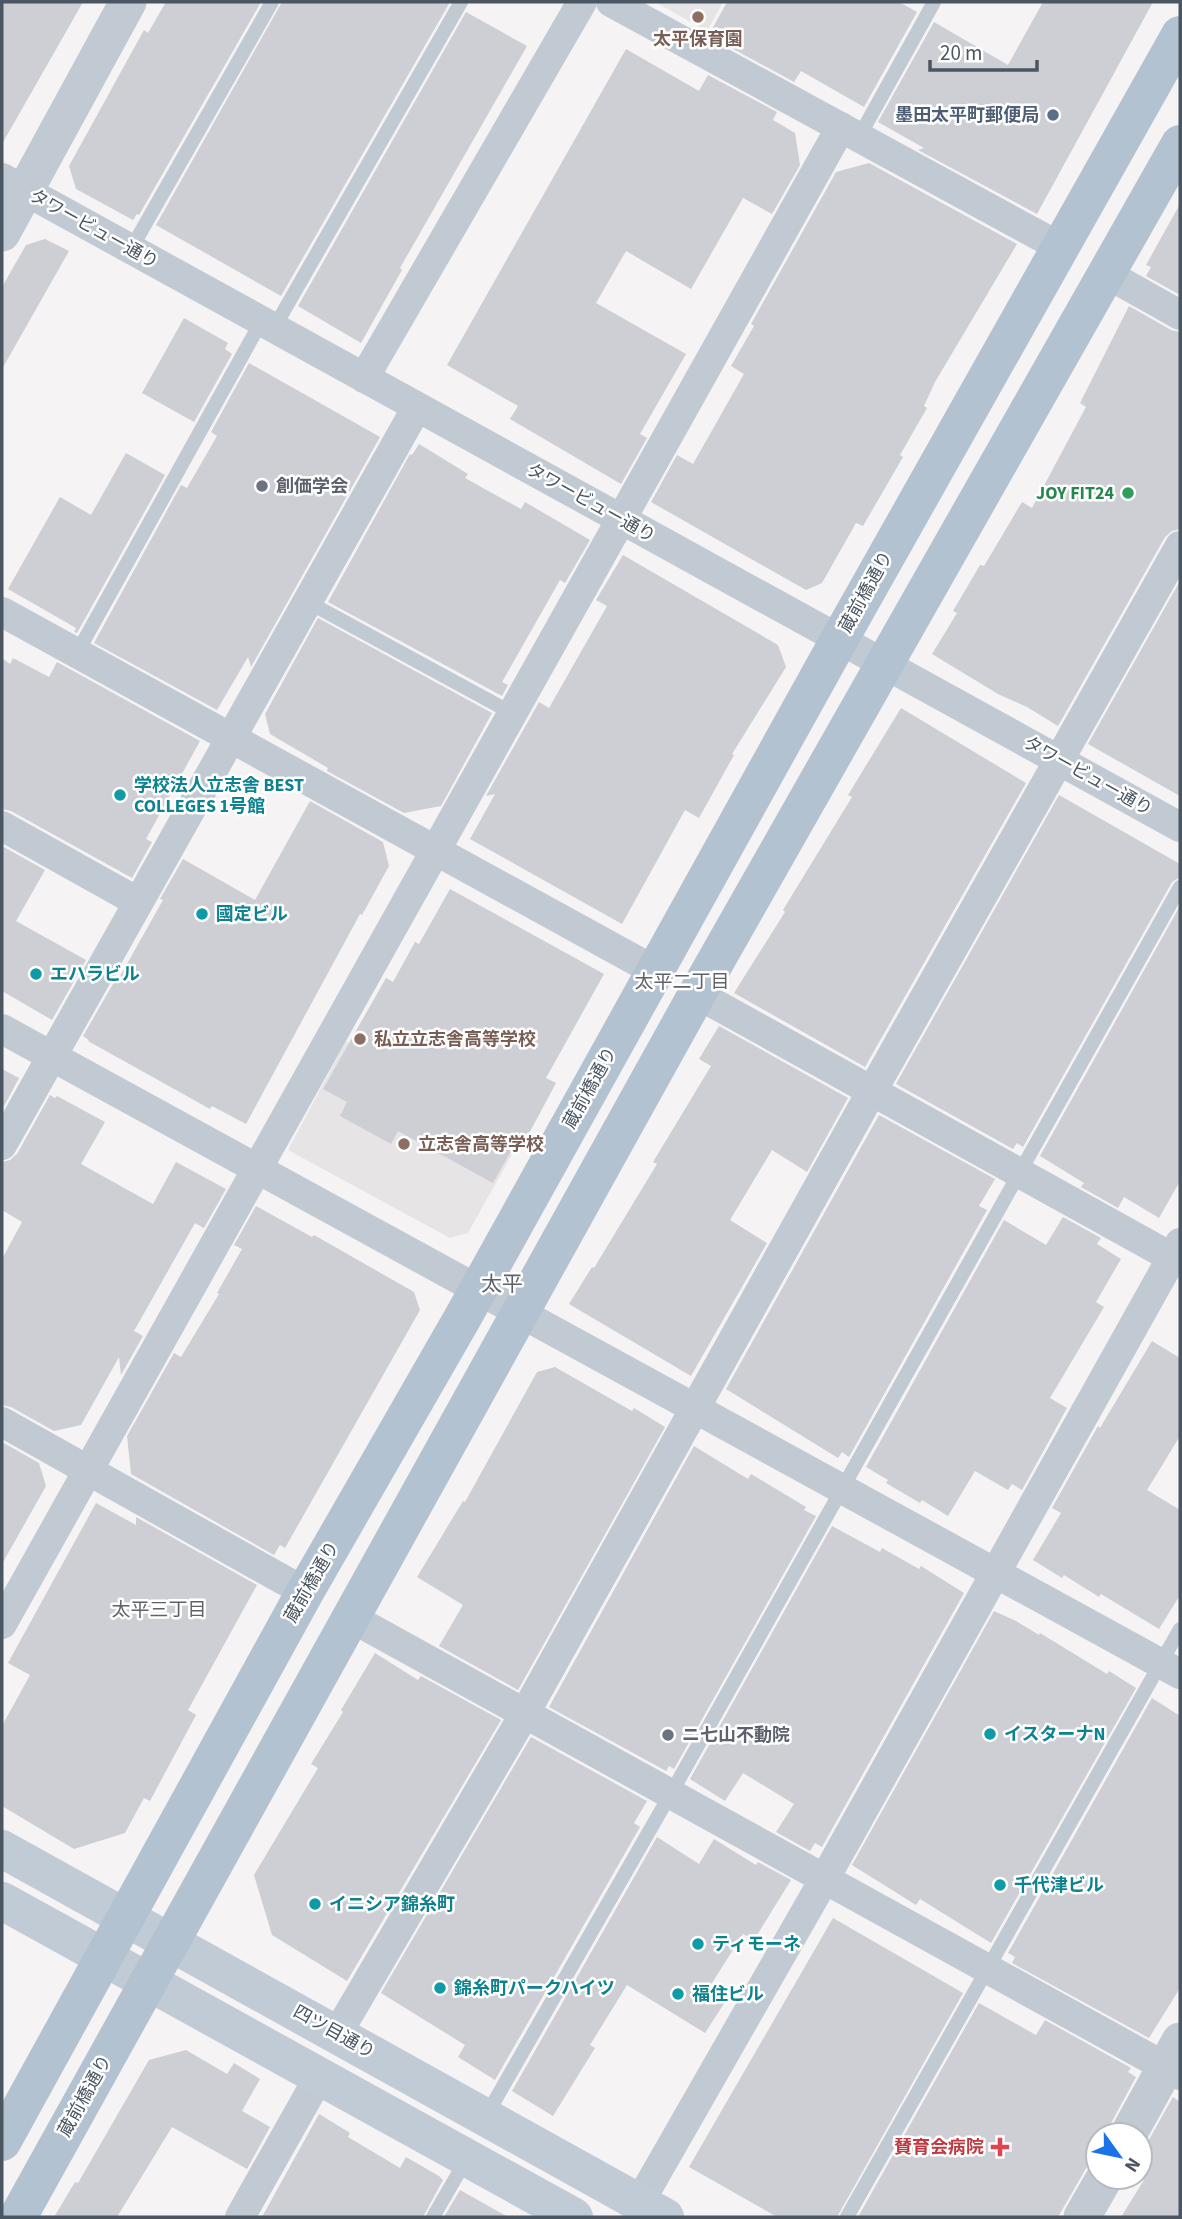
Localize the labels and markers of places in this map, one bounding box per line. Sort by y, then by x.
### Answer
marker: 太平保育園 [690,9,706,25]
place label: 太平保育園 [653,27,743,52]
place label: 墨田太平町郵便局 [895,103,1039,128]
marker: 墨田太平町郵便局 [1045,107,1061,123]
place label: 創価学会 [276,474,348,499]
marker: 創価学会 [254,478,270,494]
place label: JOY FIT24 [1036,481,1114,506]
marker: JOY FIT24 [1120,485,1136,501]
place label: 学校法人立志舎 BEST COLLEGES 1号館 [134,773,304,819]
marker: 学校法人立志舎 BEST COLLEGES 1号館 [112,787,128,803]
place label: 國定ビル [216,902,288,927]
marker: 國定ビル [194,906,210,922]
place label: エハラビル [50,962,140,987]
marker: エハラビル [28,966,44,982]
place label: 私立立志舎高等学校 [374,1027,536,1052]
marker: 私立立志舎高等学校 [352,1031,368,1047]
place label: 立志舎高等学校 [418,1132,544,1157]
marker: 立志舎高等学校 [396,1136,412,1152]
place label: イスターナN [1004,1722,1105,1747]
place label: ニ七山不動院 [682,1723,790,1748]
marker: イスターナN [982,1726,998,1742]
marker: ニ七山不動院 [660,1727,676,1743]
place label: 千代津ビル [1014,1873,1104,1898]
marker: 千代津ビル [992,1877,1008,1893]
place label: イニシア錦糸町 [329,1892,455,1917]
marker: イニシア錦糸町 [307,1896,323,1912]
place label: ティモーネ [712,1932,801,1957]
marker: ティモーネ [690,1936,706,1952]
place label: 錦糸町パークハイツ [454,1976,615,2001]
marker: 錦糸町パークハイツ [432,1980,448,1996]
place label: 福住ビル [692,1982,764,2007]
marker: 福住ビル [670,1986,686,2002]
place label: 賛育会病院 [894,2135,984,2160]
marker: 賛育会病院 [990,2137,1010,2157]

